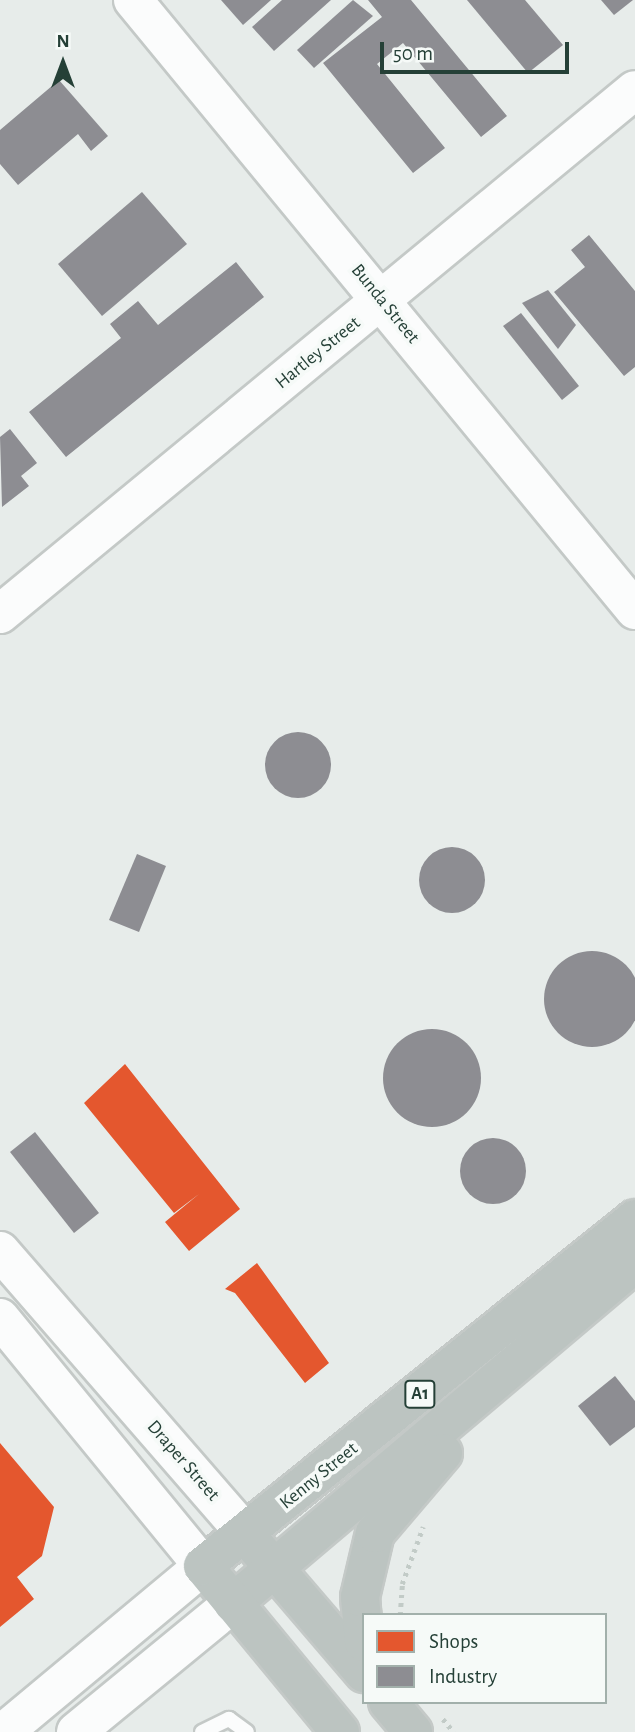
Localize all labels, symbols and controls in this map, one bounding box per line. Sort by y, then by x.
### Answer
north arrow [28,28,98,98]
scale bar [383,28,572,72]
text: N [56,32,70,51]
text: 50 m [393,43,433,64]
street label: Bunda Street [346,260,424,348]
street label: Hartley Street [271,312,365,394]
road number: A1 [404,1380,436,1408]
street label: Draper Street [142,1416,224,1506]
street label: Kenny Street [275,1438,363,1514]
legend [362,1613,607,1704]
text: Shops [429,1631,478,1652]
text: Industry [429,1666,497,1687]

